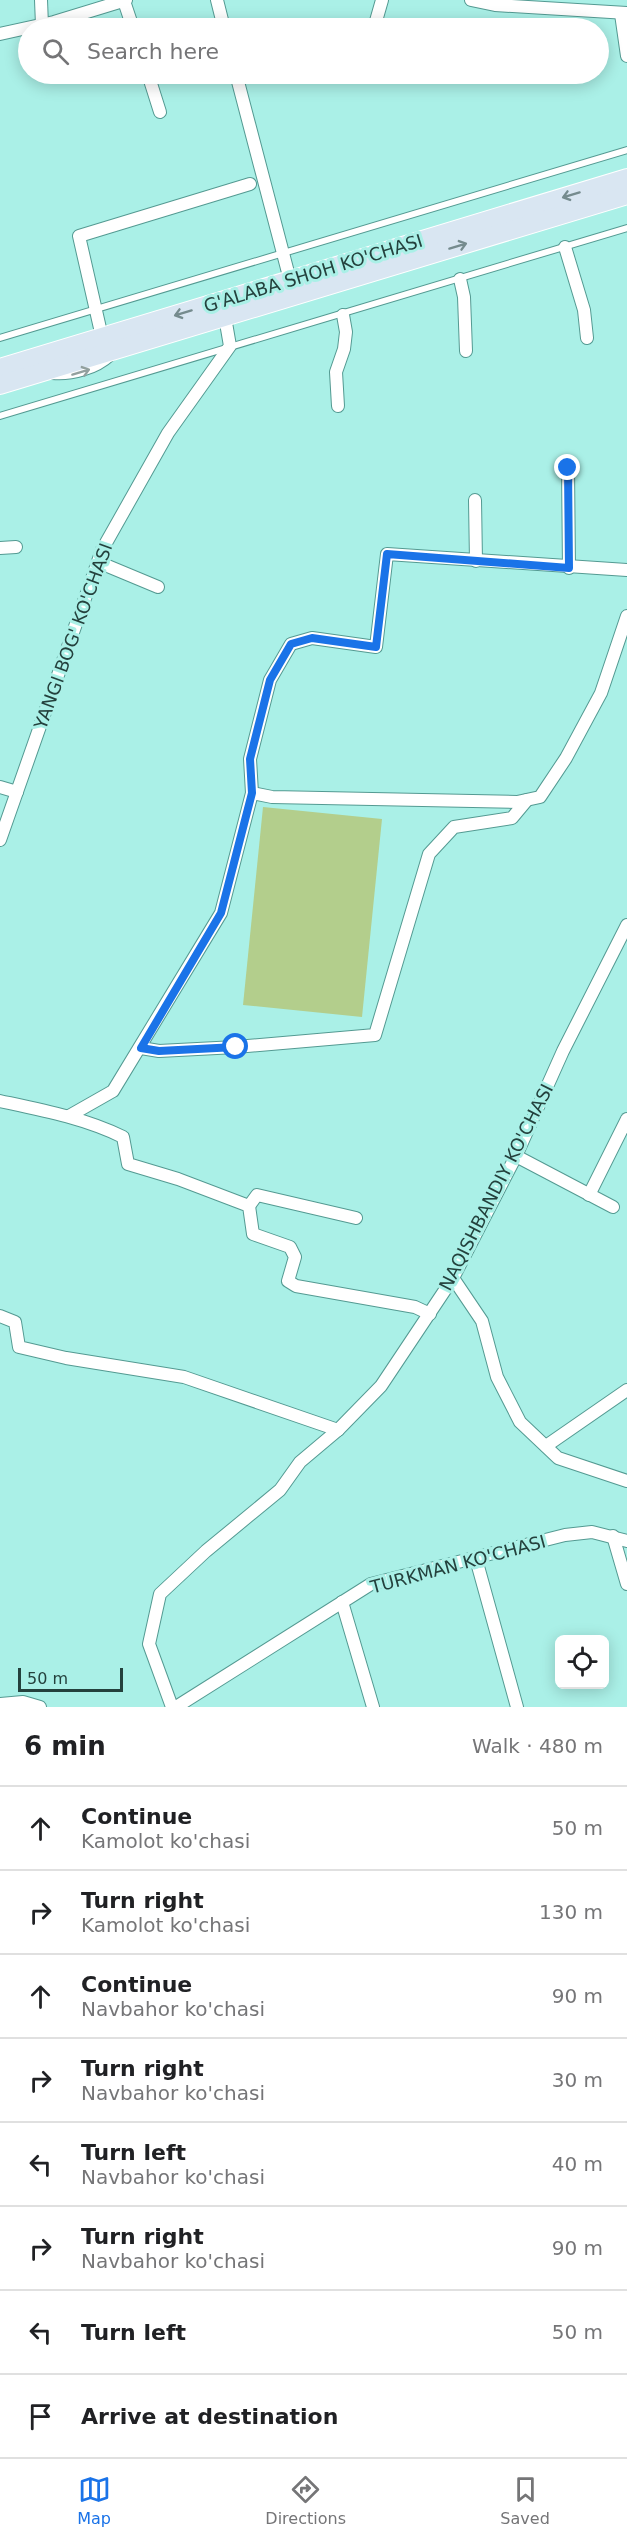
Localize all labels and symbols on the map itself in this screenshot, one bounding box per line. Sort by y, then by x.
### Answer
one-way arrow [562,190,581,201]
street label: G'ALABA SHOH KO'CHASI [201,230,425,316]
one-way arrow [448,240,467,251]
one-way arrow [174,308,193,319]
one-way arrow [71,366,90,377]
route end [554,454,580,480]
street label: YANGI BOG' KO'CHASI [29,540,116,733]
route start [222,1033,248,1059]
street label: NAQISHBANDIY KO'CHASI [435,1080,557,1294]
street label: TURKMAN KO'CHASI [367,1530,548,1598]
scale bar [18,1665,123,1692]

